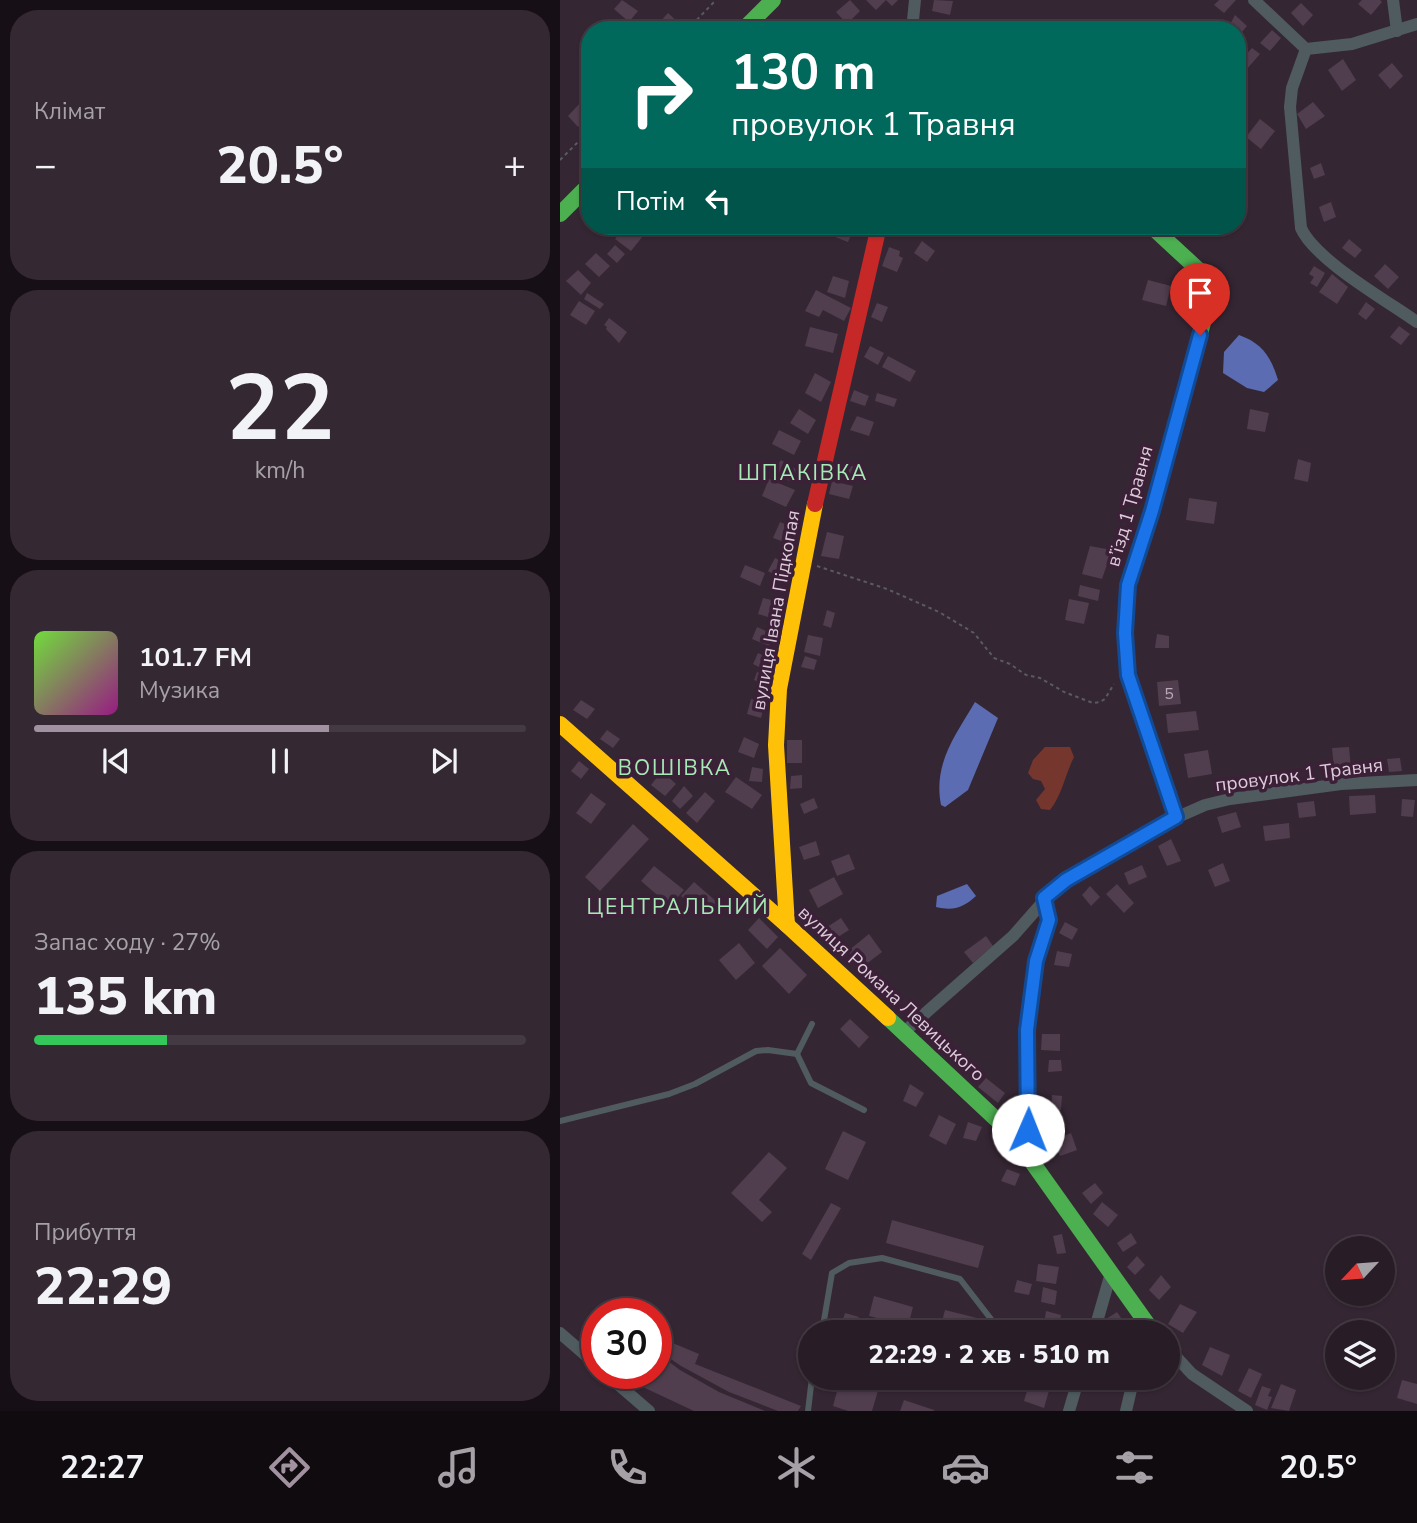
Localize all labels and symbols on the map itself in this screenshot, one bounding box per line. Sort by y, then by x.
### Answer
pin [1170,263,1230,335]
street label: в’їзд 1 Травня [1100,443,1160,570]
district label: ШПАКІВКА [738,459,868,487]
street label: вулиця Івана Підкопая [746,508,806,712]
house number: 5 [1164,683,1174,705]
street label: провулок 1 Травня [1214,752,1385,798]
district label: ВОШІВКА [618,754,732,782]
district label: ЦЕНТРАЛЬНИЙ [587,893,770,921]
street label: вулиця Романа Левицького [792,900,991,1087]
position arrow [991,1093,1065,1167]
north arrow [1325,1236,1395,1306]
speed limit sign: 30 [581,1298,672,1389]

